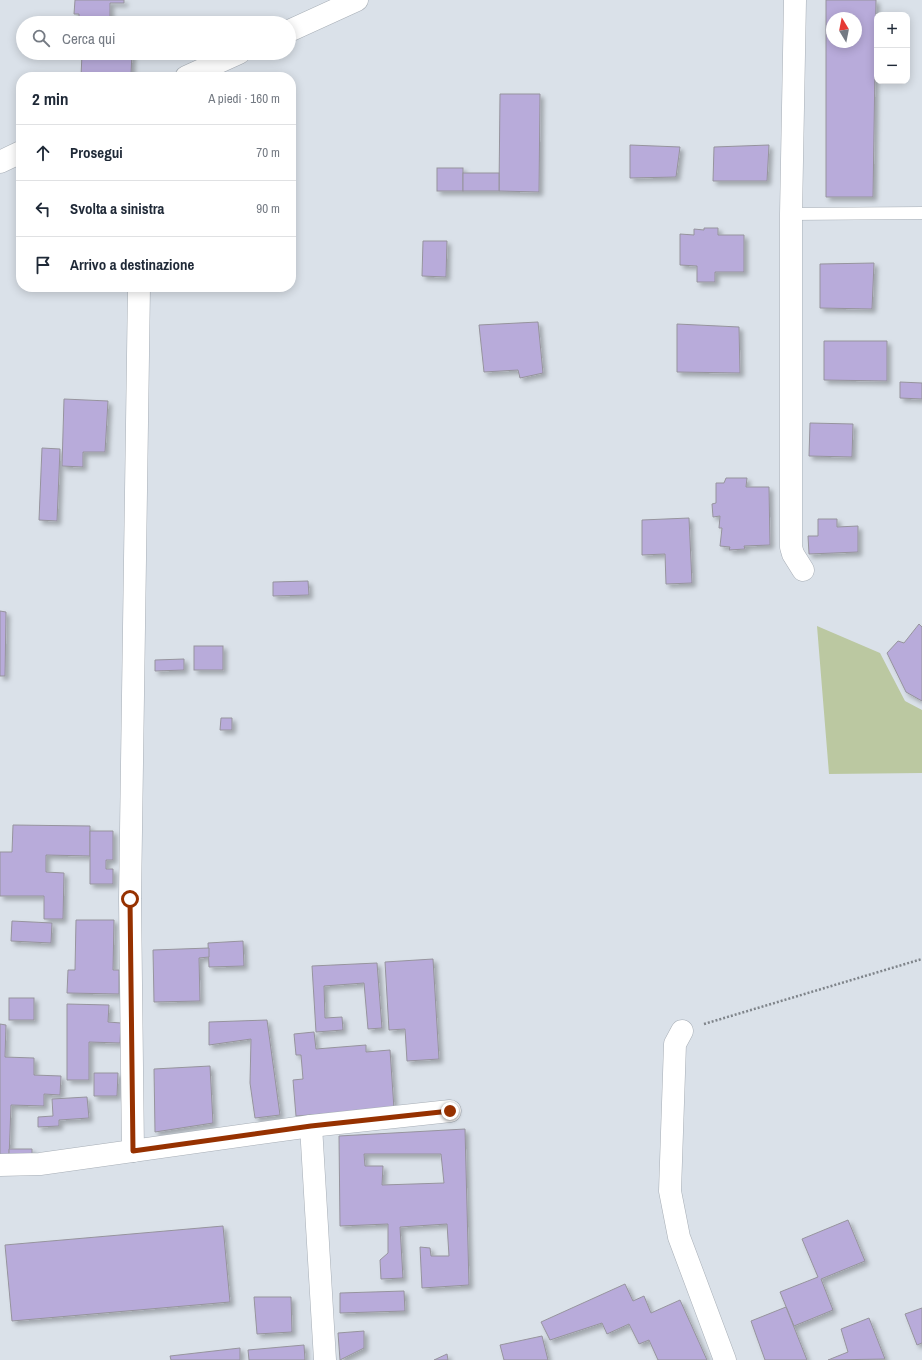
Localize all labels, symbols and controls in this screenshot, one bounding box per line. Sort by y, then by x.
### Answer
north arrow [826,12,862,48]
map controls [874,12,910,84]
button: + [874,12,910,48]
search box [16,16,296,60]
icon: search [30,27,52,49]
text: Cerca qui [62,28,115,49]
button: − [874,48,910,84]
text: 2 min [32,87,68,110]
text: A piedi · 160 m [208,90,280,107]
icon: ahead [32,142,54,164]
text: Prosegui [70,142,123,163]
text: 70 m [256,144,280,161]
icon: left [32,198,54,220]
text: Svolta a sinistra [70,198,164,219]
text: 90 m [256,200,280,217]
icon: arrive [32,254,54,276]
text: Arrivo a destinazione [70,254,194,275]
route start [121,890,139,908]
route end [441,1102,459,1120]

